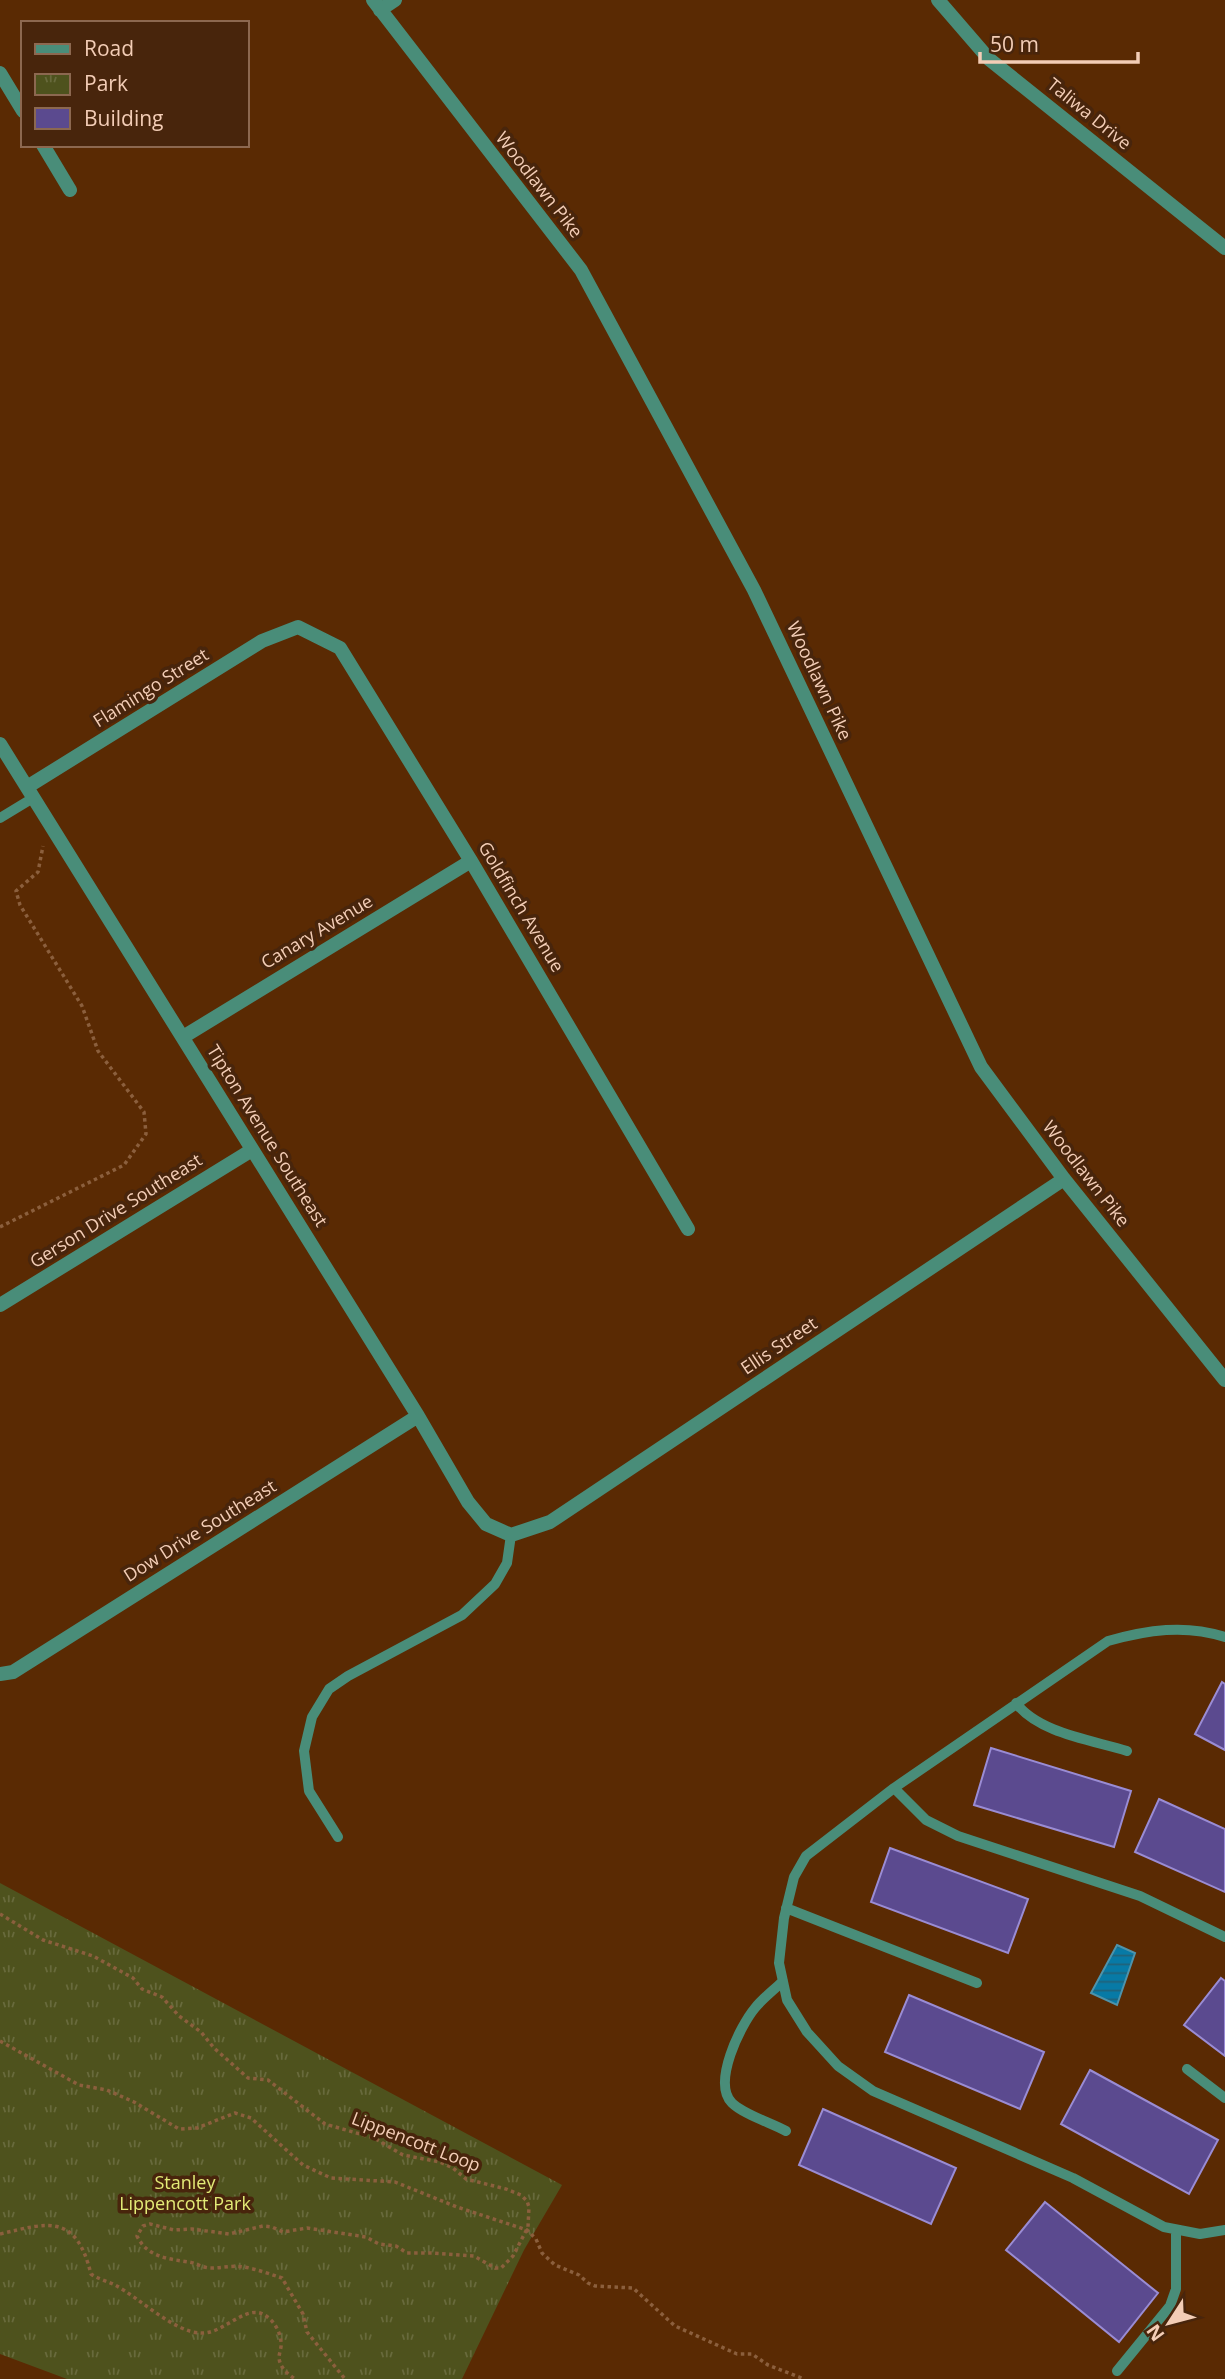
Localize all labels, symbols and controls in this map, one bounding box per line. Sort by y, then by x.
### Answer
legend [21,21,248,147]
scale bar [980,21,1138,65]
text: 50 m [990,30,1039,58]
text: Road [84,34,134,62]
text: Park [84,69,128,97]
street label: Taliwa Drive [1043,72,1137,155]
text: Building [84,104,163,132]
street label: Woodlawn Pike [491,126,589,242]
street label: Woodlawn Pike [782,617,858,744]
street label: Flamingo Street [88,642,213,732]
street label: Goldfinch Avenue [473,837,570,976]
street label: Canary Avenue [256,888,377,974]
street label: Tipton Avenue Southeast [202,1040,334,1231]
street label: Woodlawn Pike [1038,1115,1136,1231]
street label: Gerson Drive Southeast [25,1147,206,1273]
street label: Ellis Street [736,1311,821,1379]
street label: Dow Drive Southeast [119,1473,280,1587]
street label: Lippencott Loop [349,2105,484,2177]
park label: Stanley Lippencott Park [119,2170,251,2215]
north arrow [1134,2288,1204,2358]
text: N [1140,2319,1170,2347]

